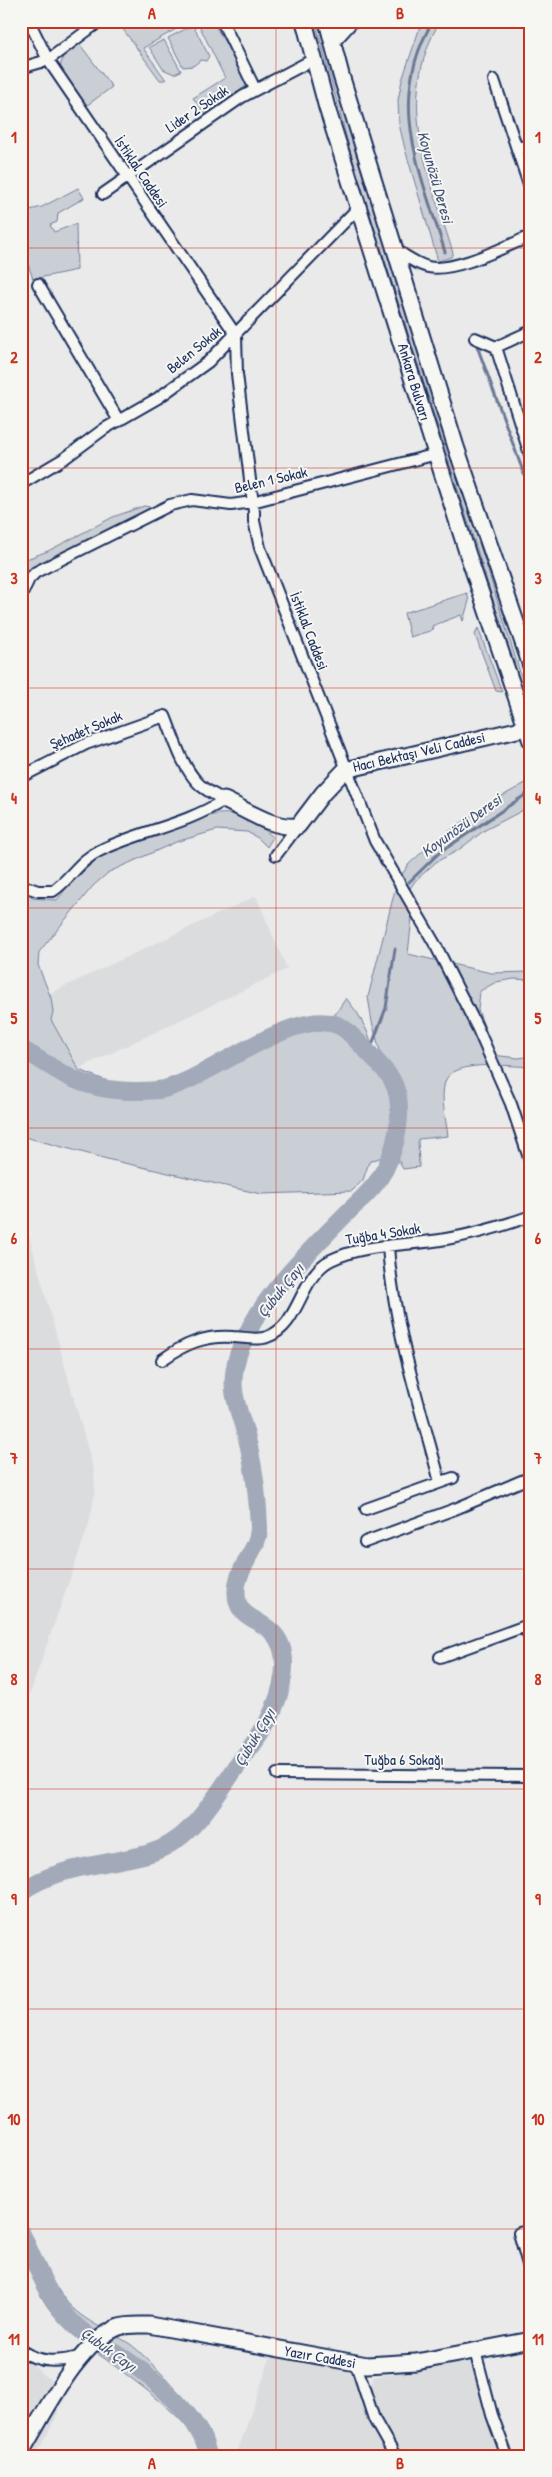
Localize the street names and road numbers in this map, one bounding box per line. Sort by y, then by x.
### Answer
street label: Lider 2 Sokak [161,80,232,137]
street label: İstiklal Caddesi [110,132,173,212]
street label: Belen Sokak [162,321,226,378]
street label: Ankara Bulvarı [393,341,436,423]
street label: Belen 1 Sokak [233,461,309,498]
street label: İstiklal Caddesi [285,589,334,673]
street label: Şehadet Sokak [46,705,125,754]
street label: Hacı Bektaşı Veli Caddesi [351,726,487,777]
street label: Tuğba 4 Sokak [344,1217,422,1250]
street label: Tuğba 6 Sokağı [364,1749,444,1770]
street label: Yazır Caddesi [283,2340,358,2373]

